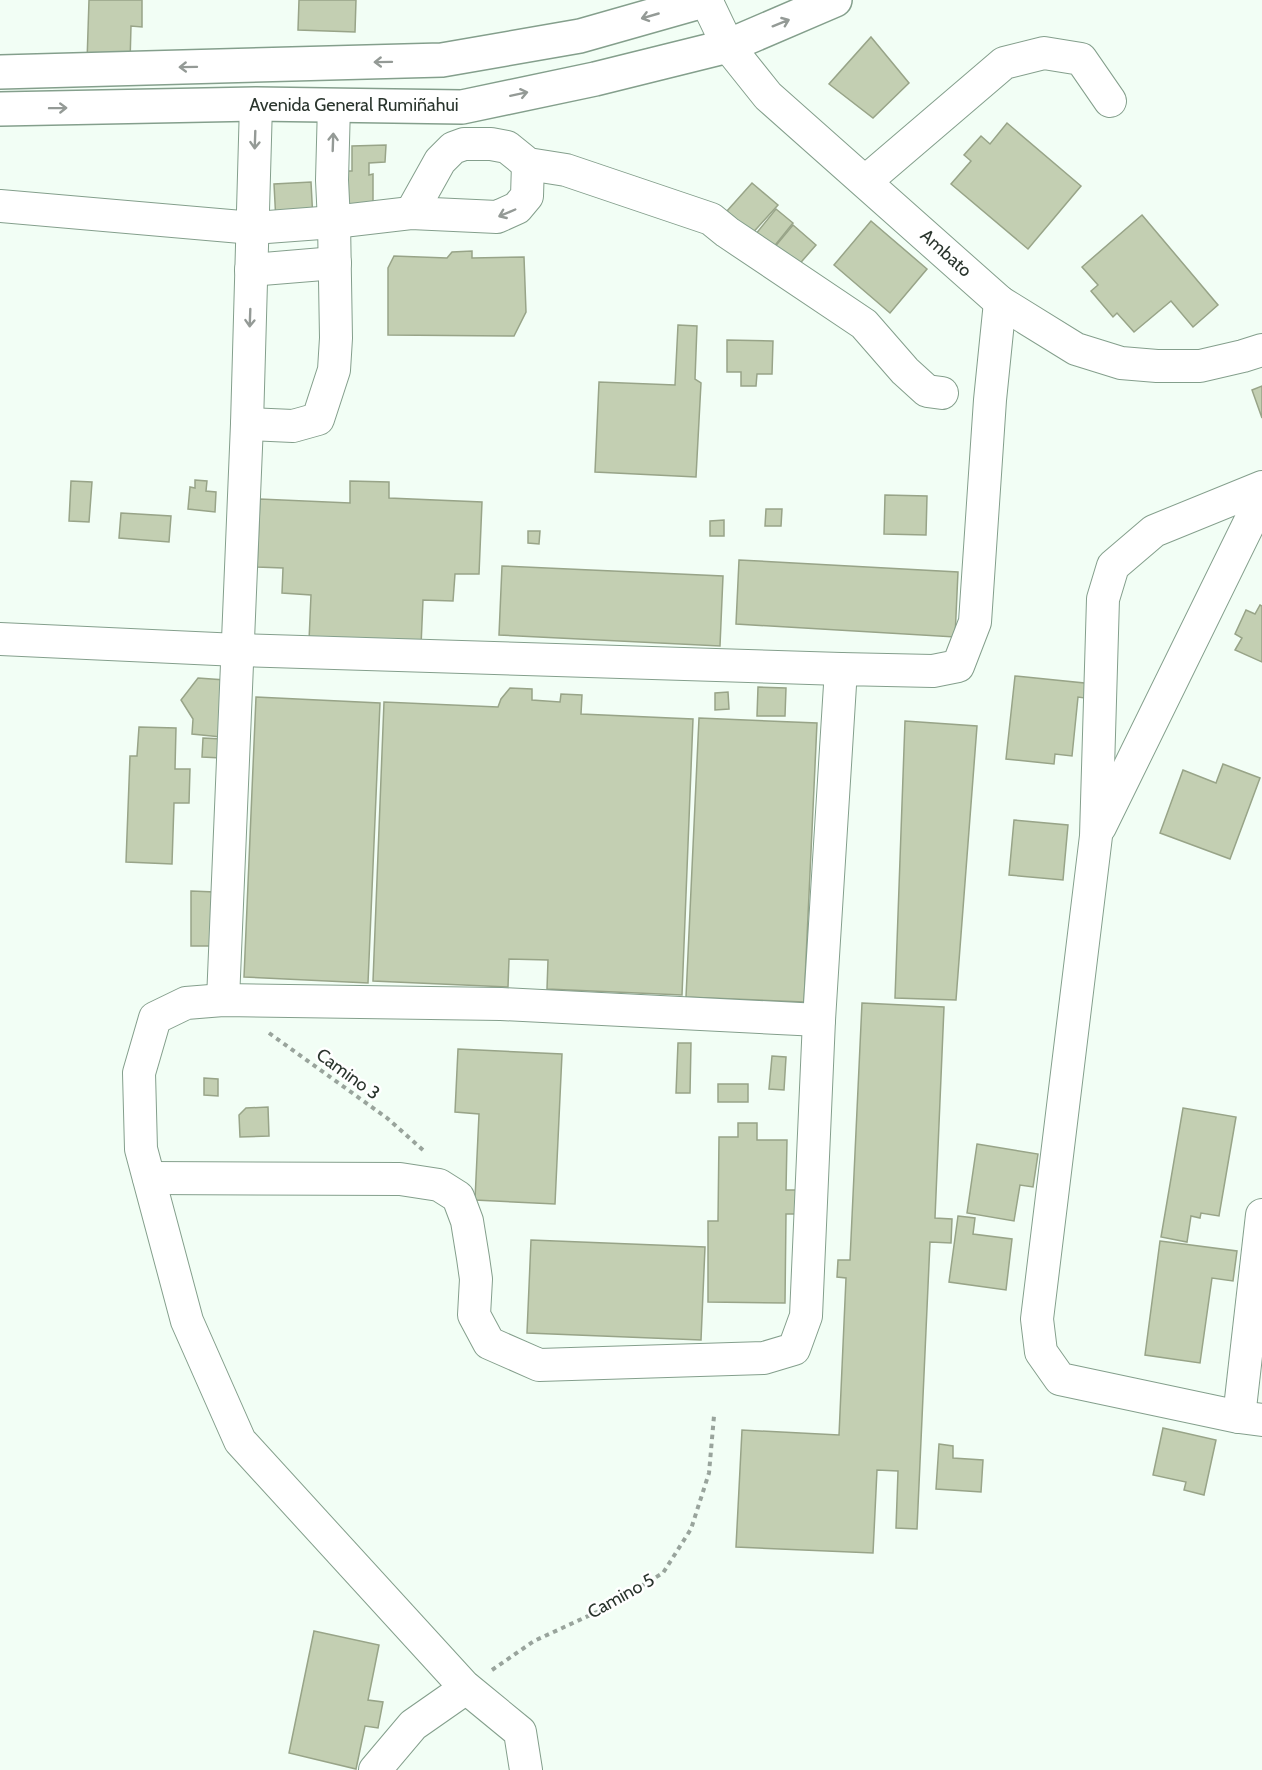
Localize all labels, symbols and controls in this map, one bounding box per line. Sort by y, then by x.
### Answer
one-way arrow [641,11,660,22]
one-way arrow [772,17,790,28]
one-way arrow [374,56,394,67]
one-way arrow [179,61,199,72]
one-way arrow [509,88,528,99]
street label: Avenida General Rumiñahui [249,94,459,116]
one-way arrow [48,102,68,114]
one-way arrow [249,129,261,149]
one-way arrow [327,133,338,153]
one-way arrow [498,208,517,219]
street label: Ambato [916,224,976,282]
one-way arrow [244,307,256,327]
street label: Camino 3 [312,1044,384,1104]
street label: Camino 5 [584,1569,658,1623]

